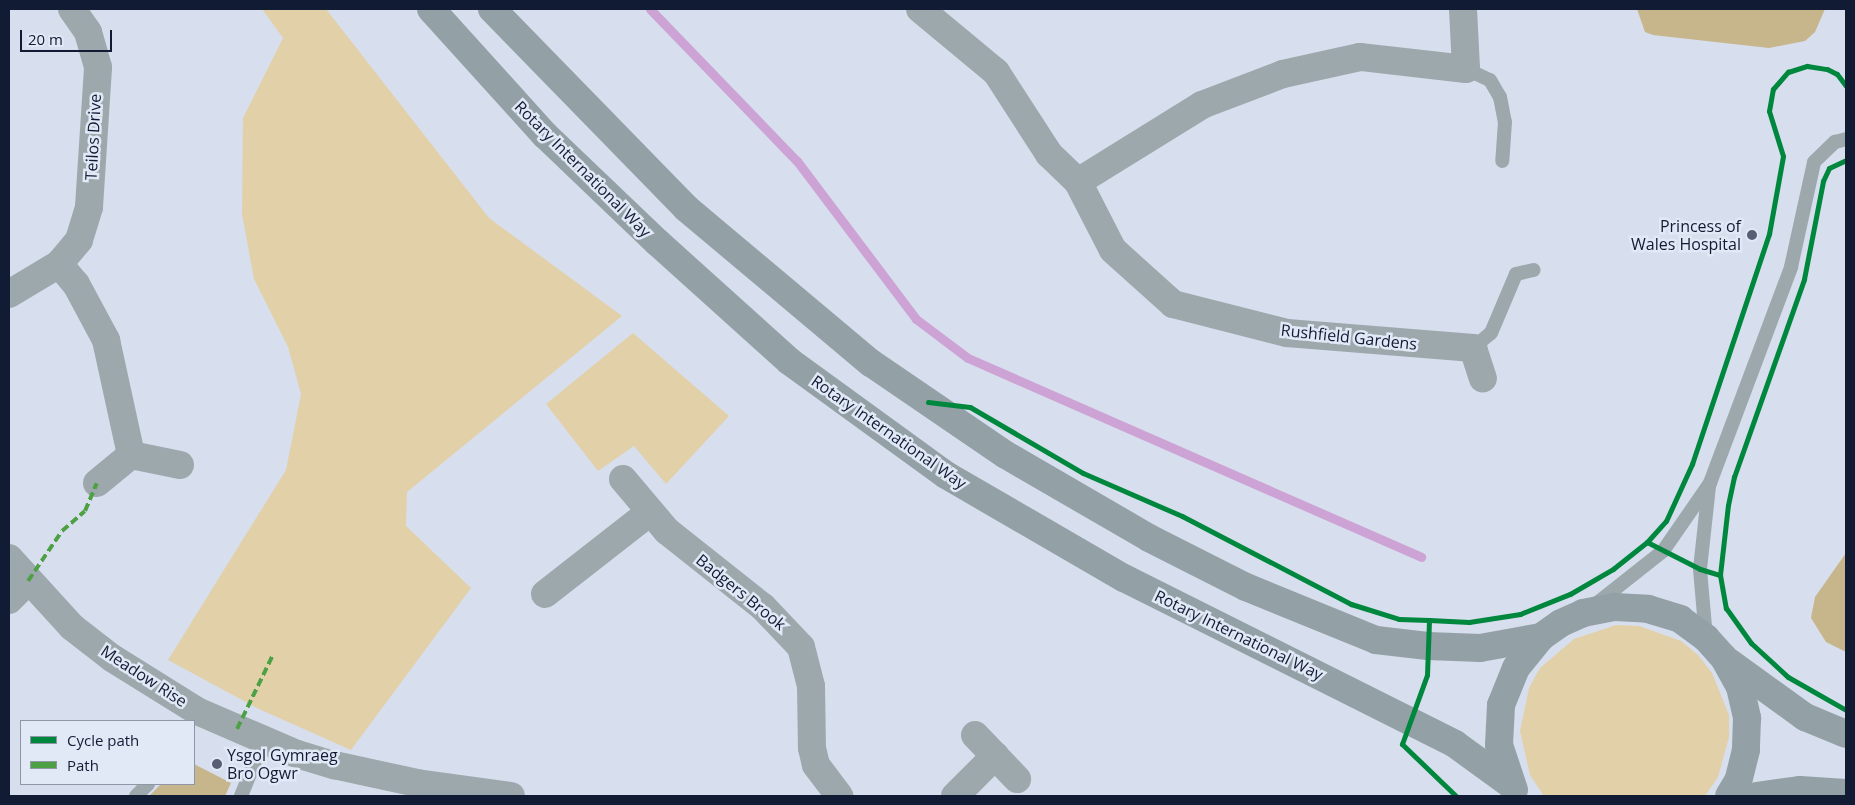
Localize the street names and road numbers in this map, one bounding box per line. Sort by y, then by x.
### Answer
street label: Teilos Drive [81,93,105,181]
street label: Rotary International Way [511,97,655,241]
street label: Rushfield Gardens [1280,320,1418,354]
street label: Rotary International Way [808,371,970,493]
street label: Badgers Brook [692,550,790,634]
street label: Rotary International Way [1152,586,1326,684]
street label: Meadow Rise [97,641,191,711]

